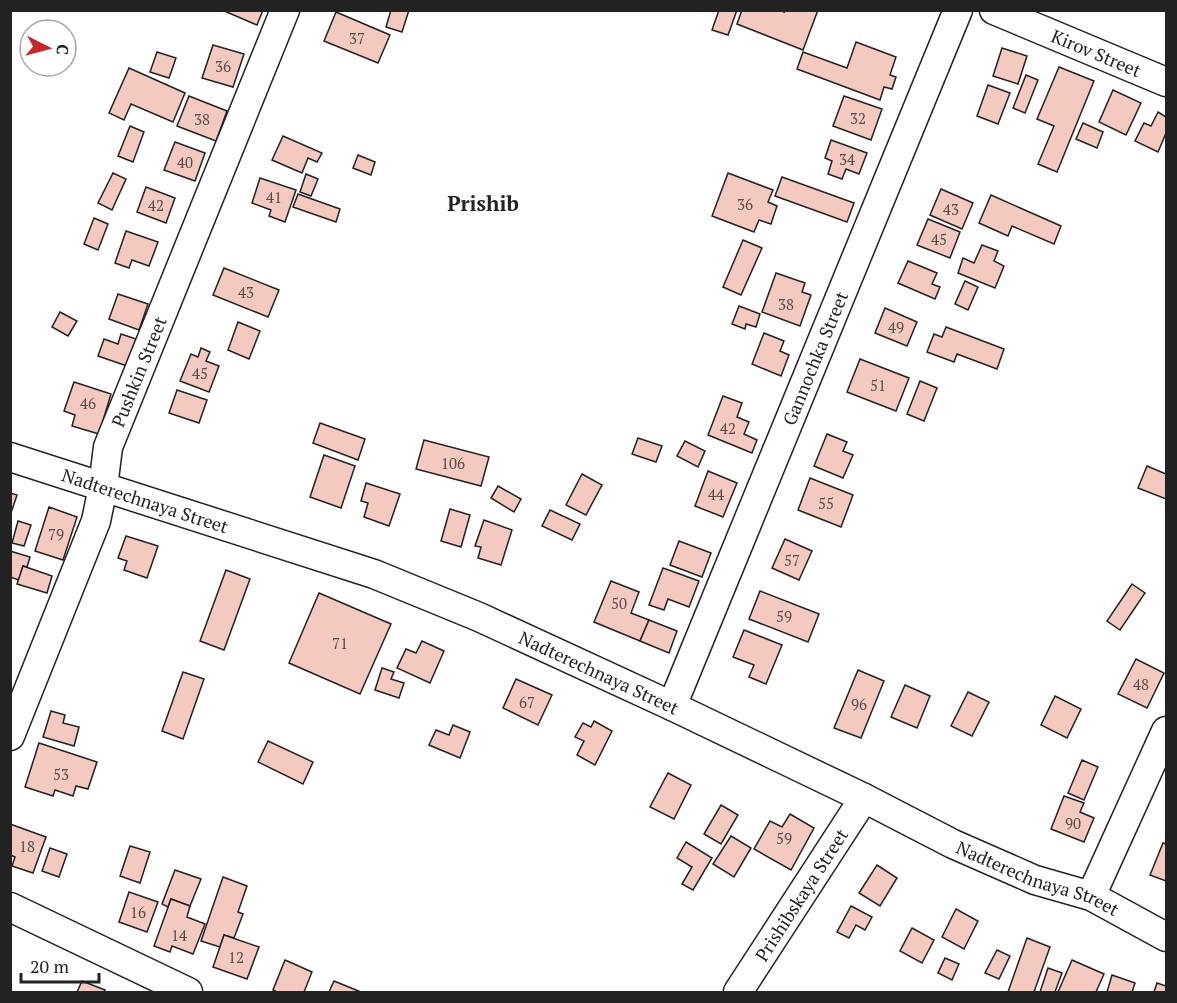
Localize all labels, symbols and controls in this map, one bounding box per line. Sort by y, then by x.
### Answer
north arrow [18,18,78,78]
street label: Kirov Street [1048,23,1145,82]
house number: 37 [349,28,365,48]
text: С [51,43,74,56]
house number: 36 [215,56,231,76]
house number: 32 [850,108,866,128]
house number: 38 [194,109,210,129]
house number: 34 [839,149,855,169]
house number: 40 [177,152,193,172]
house number: 41 [266,187,282,207]
district label: Prishib [447,189,519,217]
house number: 36 [737,194,753,214]
house number: 42 [148,195,164,215]
house number: 43 [943,199,959,219]
house number: 45 [931,229,947,249]
house number: 43 [238,282,254,302]
street label: Gannochka Street [777,287,853,429]
house number: 38 [778,294,794,314]
street label: Pushkin Street [105,312,172,430]
house number: 49 [888,317,904,337]
house number: 45 [192,363,208,383]
house number: 51 [870,375,886,395]
house number: 46 [80,393,96,413]
house number: 42 [720,418,736,438]
house number: 106 [441,453,465,473]
street label: Nadterechnaya Street [59,462,232,539]
house number: 44 [708,484,724,504]
house number: 55 [818,493,834,513]
house number: 79 [48,524,64,544]
house number: 57 [784,550,800,570]
house number: 50 [611,593,627,613]
house number: 59 [776,606,792,626]
street label: Nadterechnaya Street [515,625,683,720]
house number: 71 [332,633,348,653]
house number: 48 [1133,674,1149,694]
house number: 67 [519,692,535,712]
house number: 96 [851,694,867,714]
house number: 53 [53,764,69,784]
house number: 90 [1065,813,1081,833]
street label: Prishibskaya Street [749,824,853,966]
house number: 59 [776,828,792,848]
street label: Nadterechnaya Street [953,835,1124,921]
house number: 18 [19,836,35,856]
house number: 16 [130,902,146,922]
house number: 14 [171,925,187,945]
scale bar [21,946,99,984]
house number: 12 [228,947,244,967]
text: 20 m [30,954,70,978]

